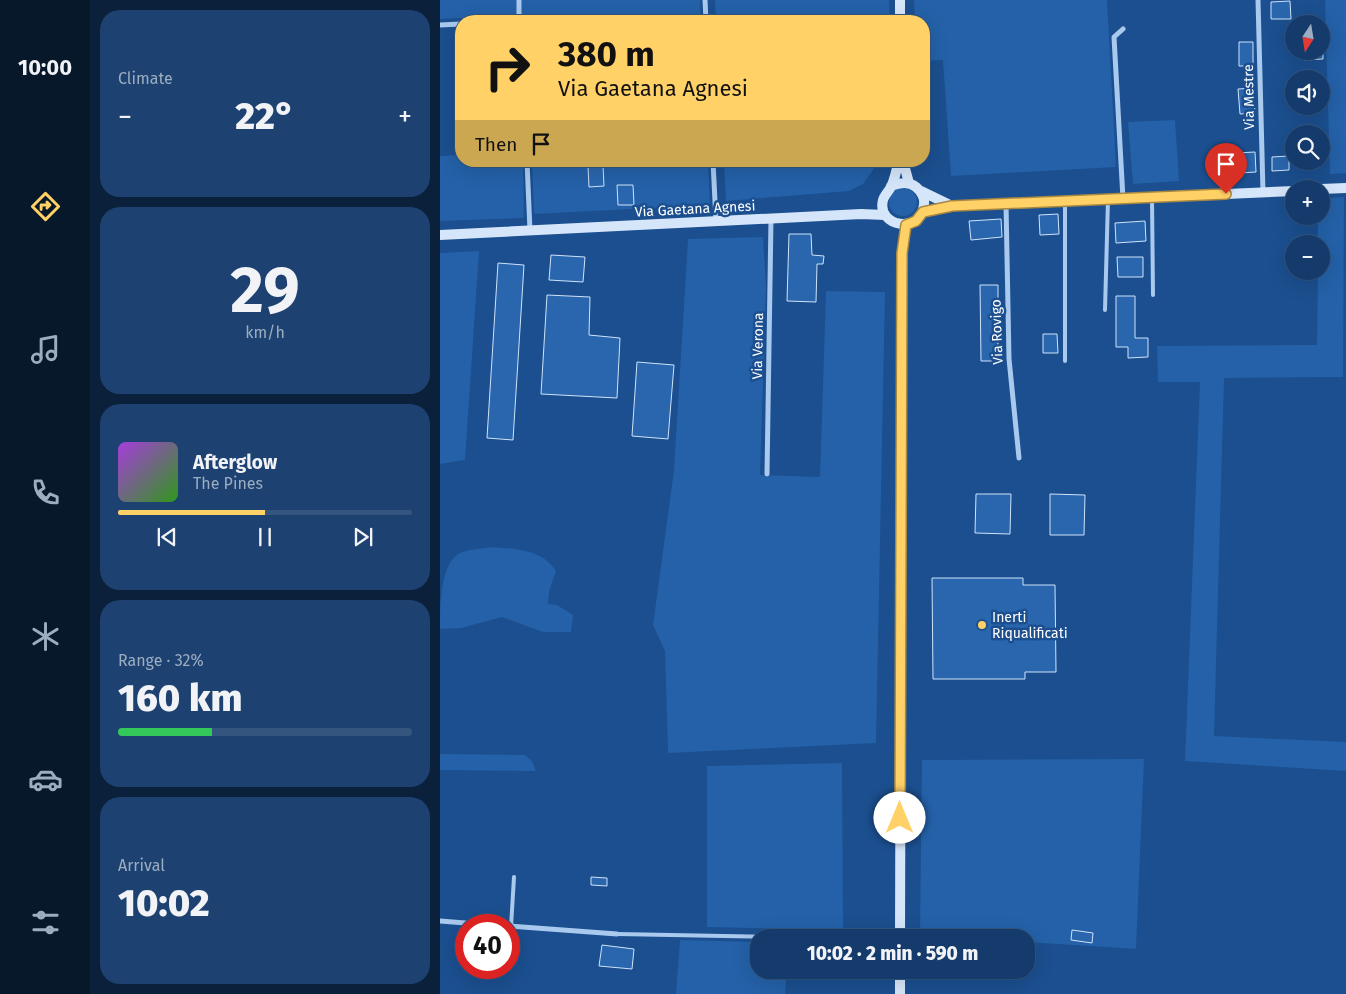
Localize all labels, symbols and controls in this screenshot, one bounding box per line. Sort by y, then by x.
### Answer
north arrow [1285,15,1330,60]
map controls [1285,15,1330,280]
text: 380 m [558,33,655,75]
icon: right [475,35,540,100]
text: 10:00 [18,54,72,81]
street label: Via Mestre [1240,64,1258,130]
text: Climate [118,69,173,88]
button: sound [1285,70,1330,115]
text: Via Gaetana Agnesi [558,75,748,102]
text: 22° [235,93,295,139]
text: − [118,100,132,133]
text: + [398,100,412,133]
button: search [1285,125,1330,170]
icon: arrive [527,130,555,158]
text: Then [475,133,517,156]
pin [1205,143,1247,194]
icon: arrive [1212,150,1240,178]
button: + [1285,180,1330,225]
icon: directions [28,189,63,224]
street label: Via Gaetana Agnesi [634,197,756,221]
button: − [1285,235,1330,280]
text: 29 [230,251,300,329]
street label: Via Rovigo [987,299,1007,365]
street label: Via Verona [749,312,767,380]
text: km/h [245,323,285,342]
icon: music [28,332,63,367]
text: Afterglow [193,451,277,474]
text: The Pines [193,474,263,493]
icon: phone [28,475,63,510]
icon: previous [153,523,181,551]
icon: pause [251,523,279,551]
icon: next [349,523,377,551]
place label: Inerti Riqualificati [992,609,1068,642]
icon: climate [28,619,63,654]
marker: Inerti Riqualificati [976,619,988,631]
text: Range · 32% [118,651,204,670]
text: 160 km [118,675,242,721]
icon: car [28,762,63,797]
position arrow [873,791,925,843]
text: Arrival [118,856,165,875]
text: 10:02 [118,880,210,926]
icon: filters [28,905,63,940]
speed limit sign: 40 [455,914,520,979]
text: 10:02 · 2 min · 590 m [807,942,978,965]

